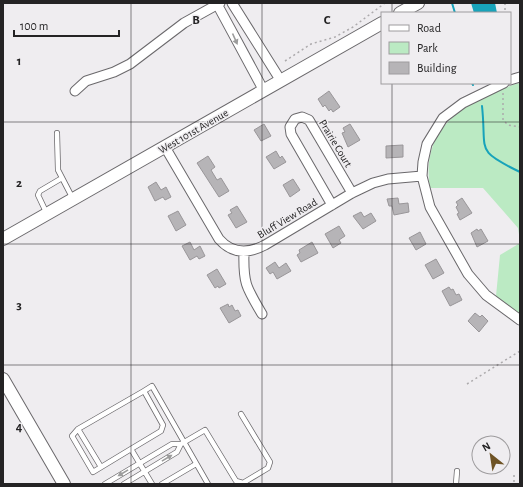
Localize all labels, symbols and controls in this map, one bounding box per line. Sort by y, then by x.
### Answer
scale bar [14,12,119,38]
legend [381,12,511,84]
text: B [192,14,200,27]
text: C [324,14,331,27]
text: 100 m [20,20,48,32]
text: Road [417,22,441,34]
one-way arrow [232,33,238,44]
text: Park [417,42,438,54]
text: 1 [17,55,21,68]
text: Building [417,62,457,74]
street label: West 101st Avenue [156,107,230,156]
street label: Prairie Court [317,118,354,169]
text: 2 [16,177,22,190]
street label: Bluff View Road [255,196,319,241]
text: 3 [16,299,22,312]
text: 4 [16,421,23,434]
north arrow [471,435,511,475]
text: N [480,440,492,453]
one-way arrow [161,455,173,462]
one-way arrow [117,470,129,477]

